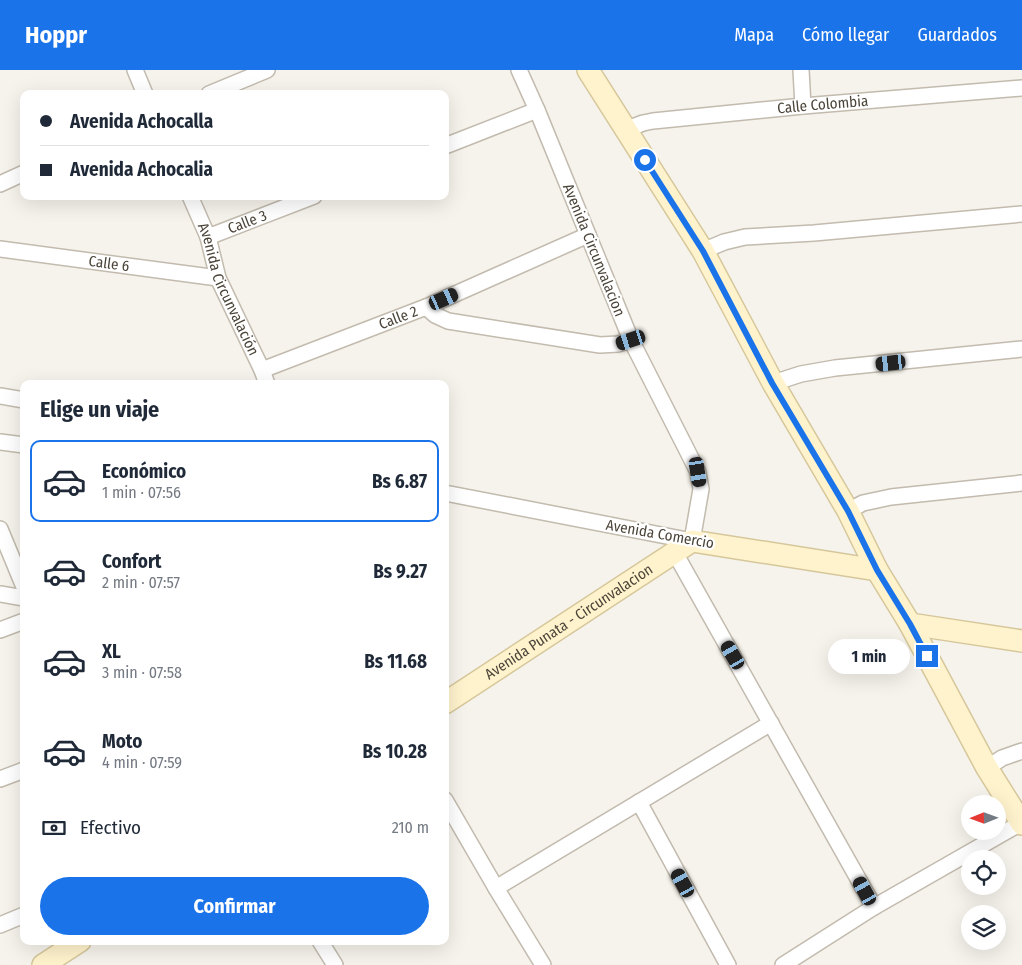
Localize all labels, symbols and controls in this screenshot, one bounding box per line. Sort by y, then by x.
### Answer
text: Hoppr [25,21,87,49]
text: Mapa [734,24,774,46]
text: Cómo llegar [802,24,889,46]
text: Guardados [917,24,997,46]
street label: Calle Colombia [776,92,869,118]
text: Avenida Achocalla [70,110,213,133]
route start [634,149,656,171]
text: Avenida Achocalia [70,158,213,181]
street label: Avenida Circunvalacion [559,181,629,319]
street label: Calle 3 [225,206,269,238]
street label: Avenida Circunvalación [194,220,263,358]
street label: Calle 6 [88,252,131,275]
car [427,286,460,312]
street label: Calle 2 [376,302,421,333]
car [614,328,647,352]
car [875,354,906,372]
text: Elige un viaje [40,396,159,423]
car [688,456,707,488]
icon: car [42,459,87,504]
text: Económico [102,460,186,483]
text: Bs 6.87 [372,470,427,493]
text: 1 min · 07:56 [102,483,181,502]
street label: Avenida Comercio [604,516,716,552]
icon: car [42,549,87,594]
text: Confort [102,550,162,573]
text: Bs 9.27 [373,560,427,583]
street label: Avenida Punata - Circunvalacion [481,560,656,683]
text: 2 min · 07:57 [102,573,180,592]
car [719,638,746,672]
callout: 1 min [827,638,910,674]
icon: car [42,639,87,684]
text: XL [102,640,121,663]
route end [916,645,938,667]
text: 1 min [852,647,886,666]
text: Bs 11.68 [364,650,427,673]
text: 3 min · 07:58 [102,663,182,682]
icon: car [42,729,87,774]
text: Moto [102,730,142,753]
text: Bs 10.28 [363,740,427,763]
text: 4 min · 07:59 [102,753,182,772]
north arrow [961,795,1006,840]
map controls [961,795,1006,950]
icon: cash [40,814,68,842]
text: Efectivo [80,816,141,839]
text: 210 m [392,818,429,837]
button: locate [961,850,1006,895]
car [669,866,696,900]
car [851,874,878,908]
button: Confirmar [40,877,429,935]
button: layers [961,905,1006,950]

